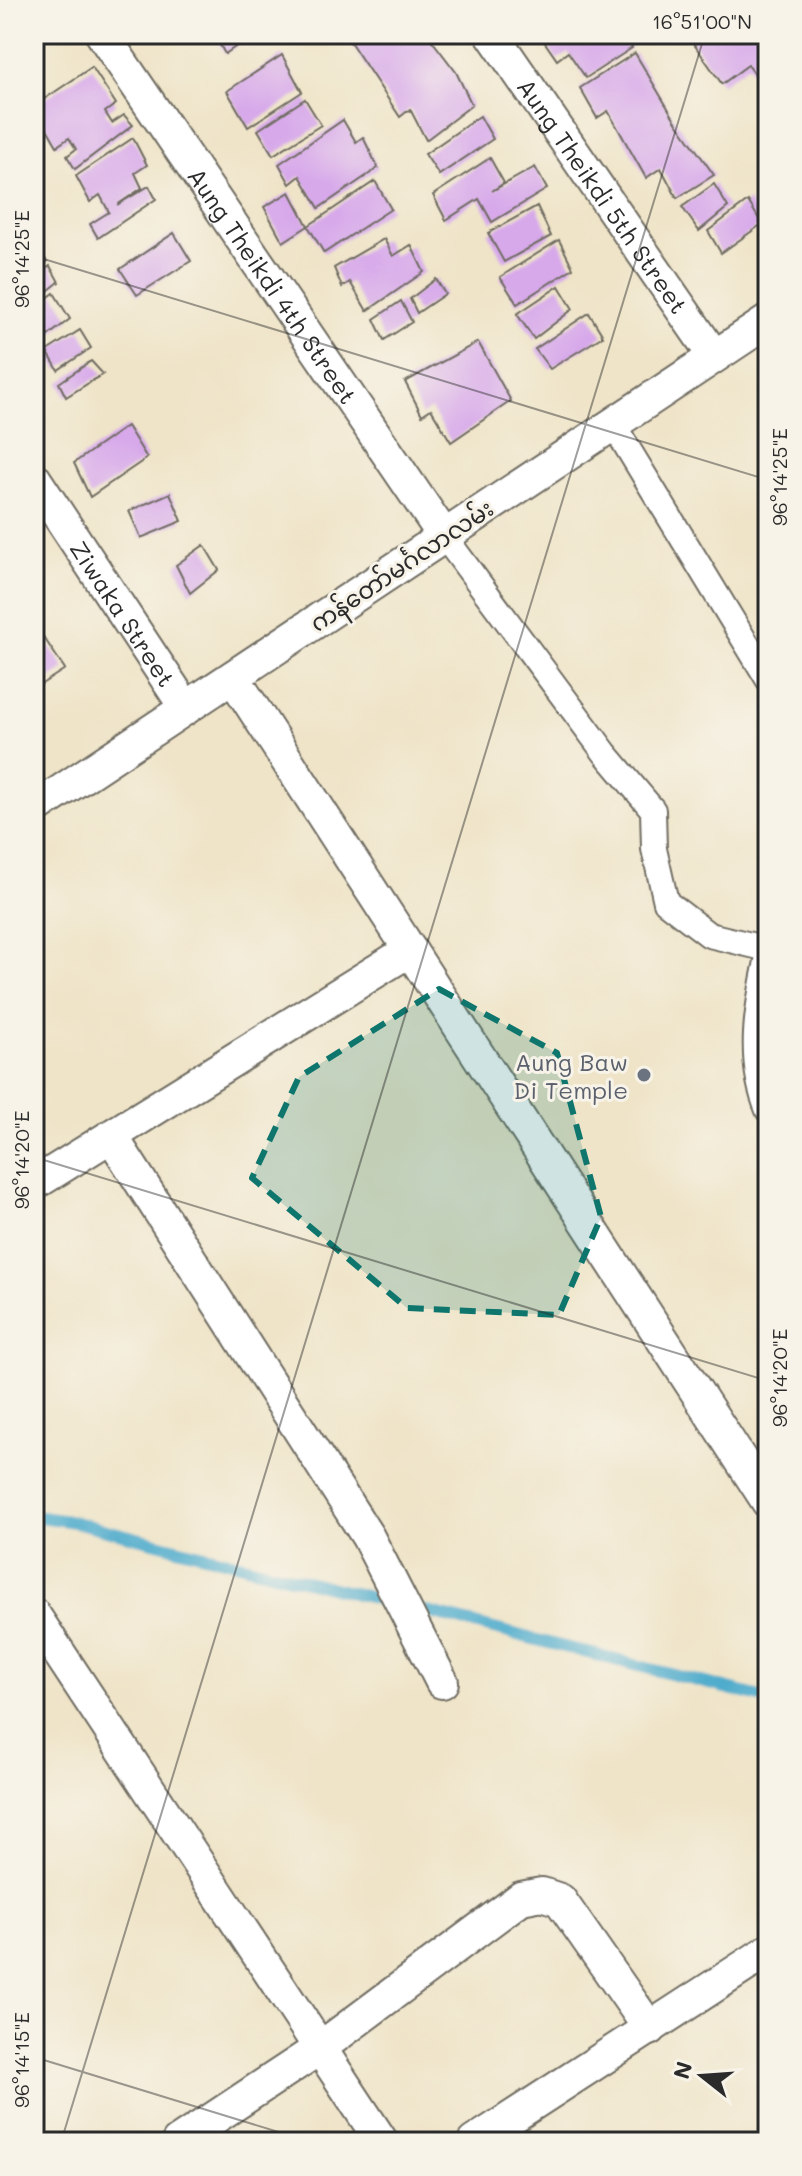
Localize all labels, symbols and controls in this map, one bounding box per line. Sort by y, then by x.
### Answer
text: 16°51'00"N [652,8,752,34]
street label: Aung Theikdi 5th Street [511,72,695,319]
street label: Aung Theikdi 4th Street [182,161,365,409]
text: 96°14'25"E [8,210,34,308]
text: 96°14'25"E [766,428,792,526]
street label: ကန်တော်မင်္ဂလာလမ်း [303,492,502,642]
street label: Ziwaka Street [64,534,183,692]
place label: Aung Baw Di Temple [513,1046,628,1105]
marker: Aung Baw Di Temple [635,1066,653,1084]
text: 96°14'20"E [8,1111,34,1209]
text: 96°14'20"E [766,1329,792,1427]
text: 96°14'15"E [8,2012,34,2108]
north arrow [662,2036,742,2116]
text: N [666,2058,699,2082]

